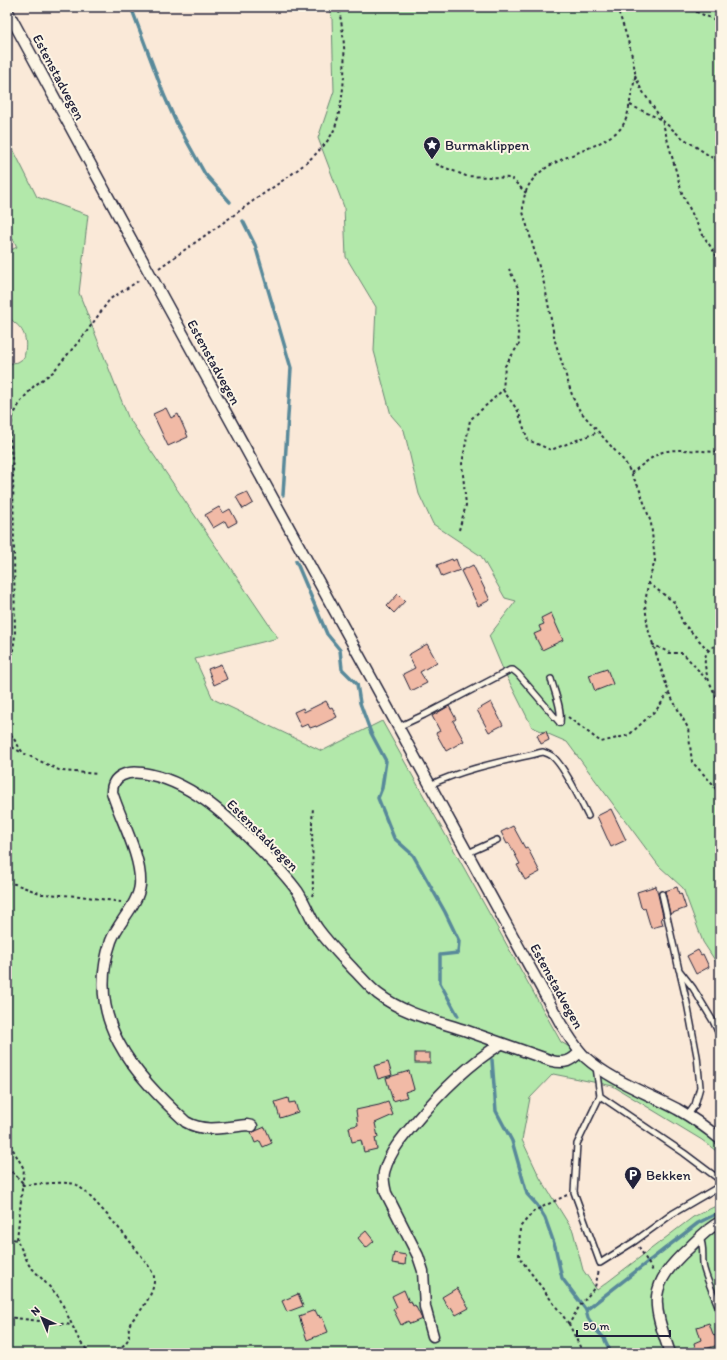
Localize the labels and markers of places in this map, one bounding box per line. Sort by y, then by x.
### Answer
place icon: Burmaklippen [422,135,442,160]
place label: Burmaklippen [445,137,529,154]
parking icon: Bekken [623,1165,643,1190]
place label: Bekken [646,1167,691,1184]

